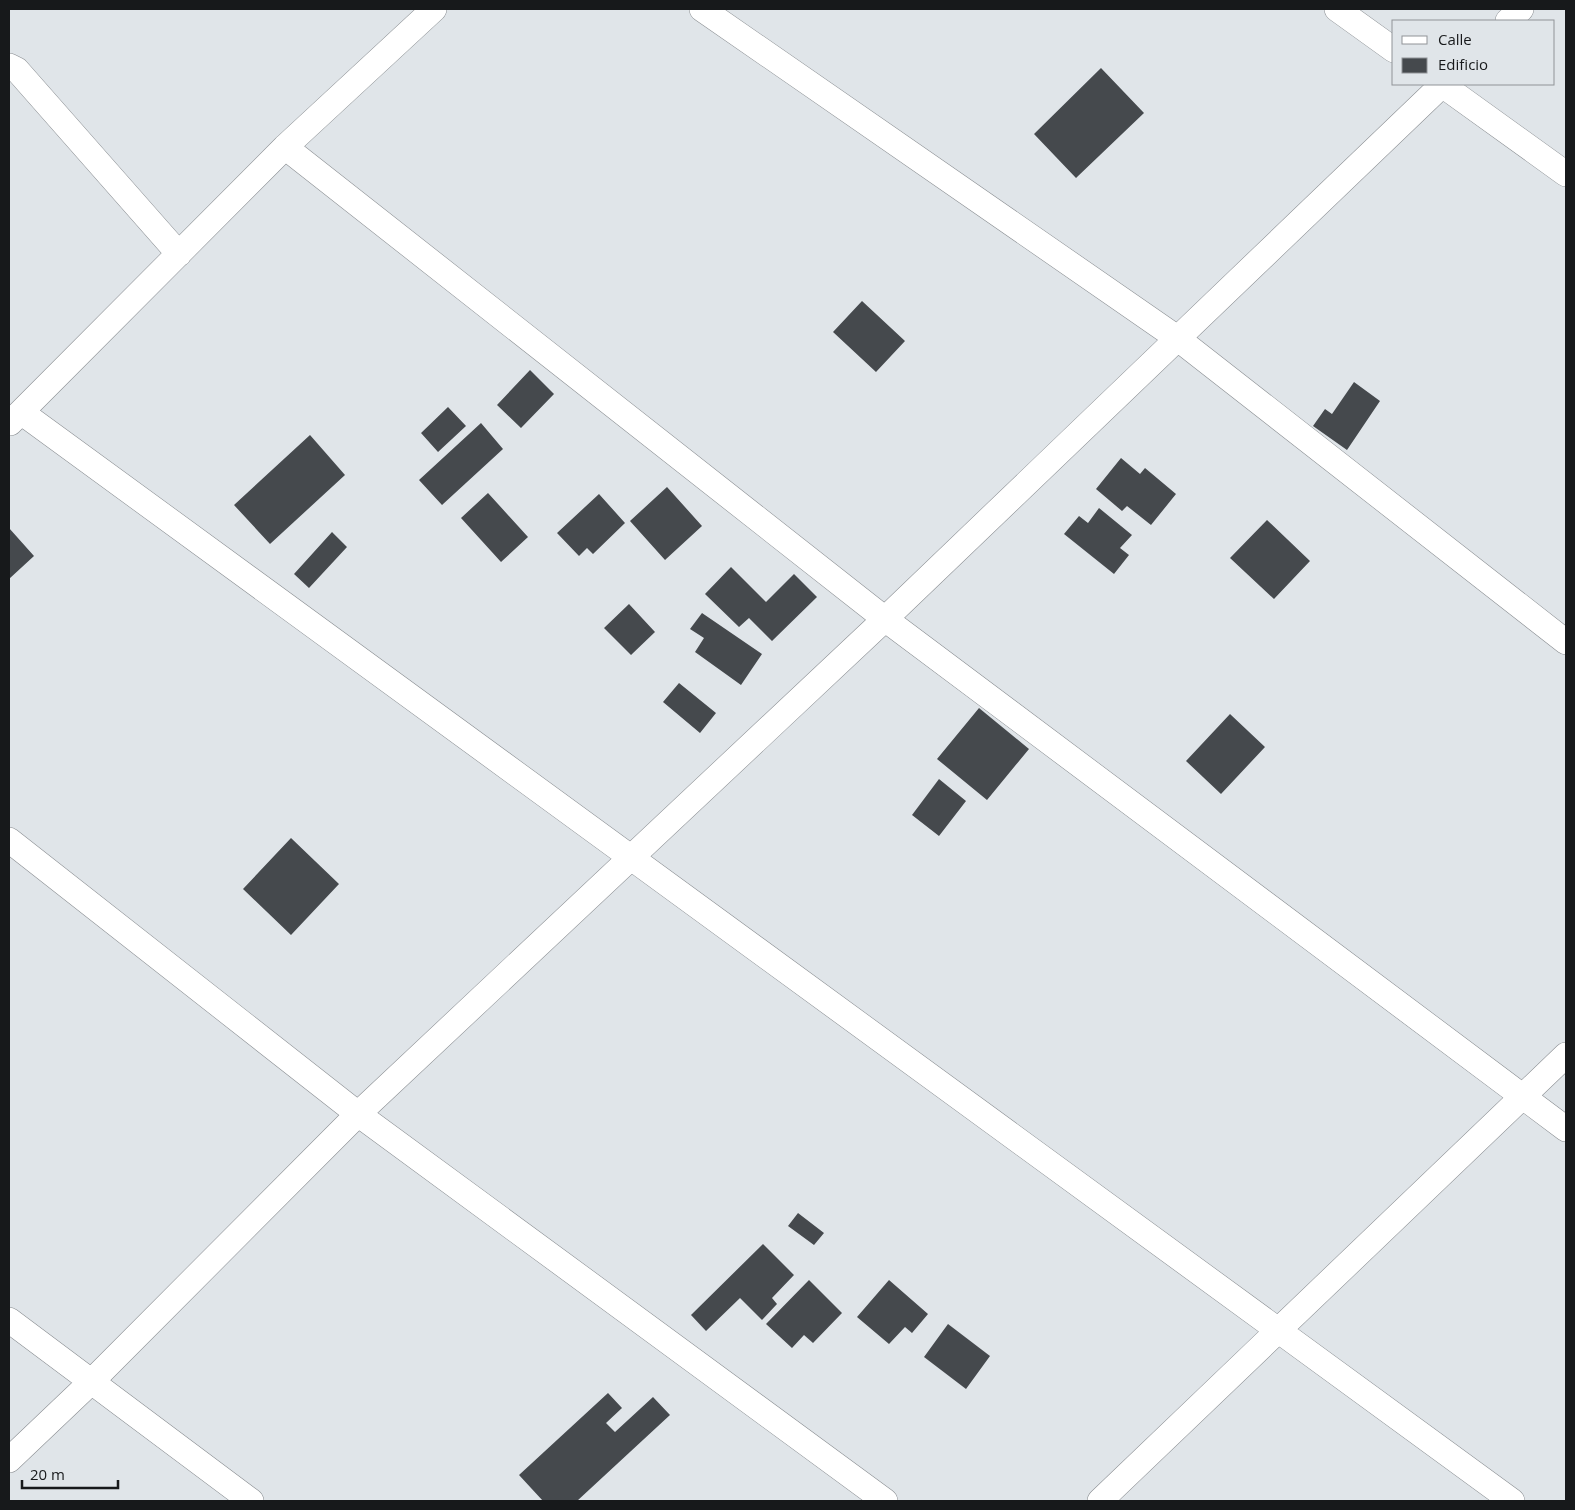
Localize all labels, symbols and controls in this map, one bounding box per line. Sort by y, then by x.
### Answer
legend [1392,20,1555,85]
text: Calle [1438,29,1472,49]
text: Edificio [1438,54,1488,74]
scale bar [22,1458,119,1490]
text: 20 m [30,1464,65,1484]

